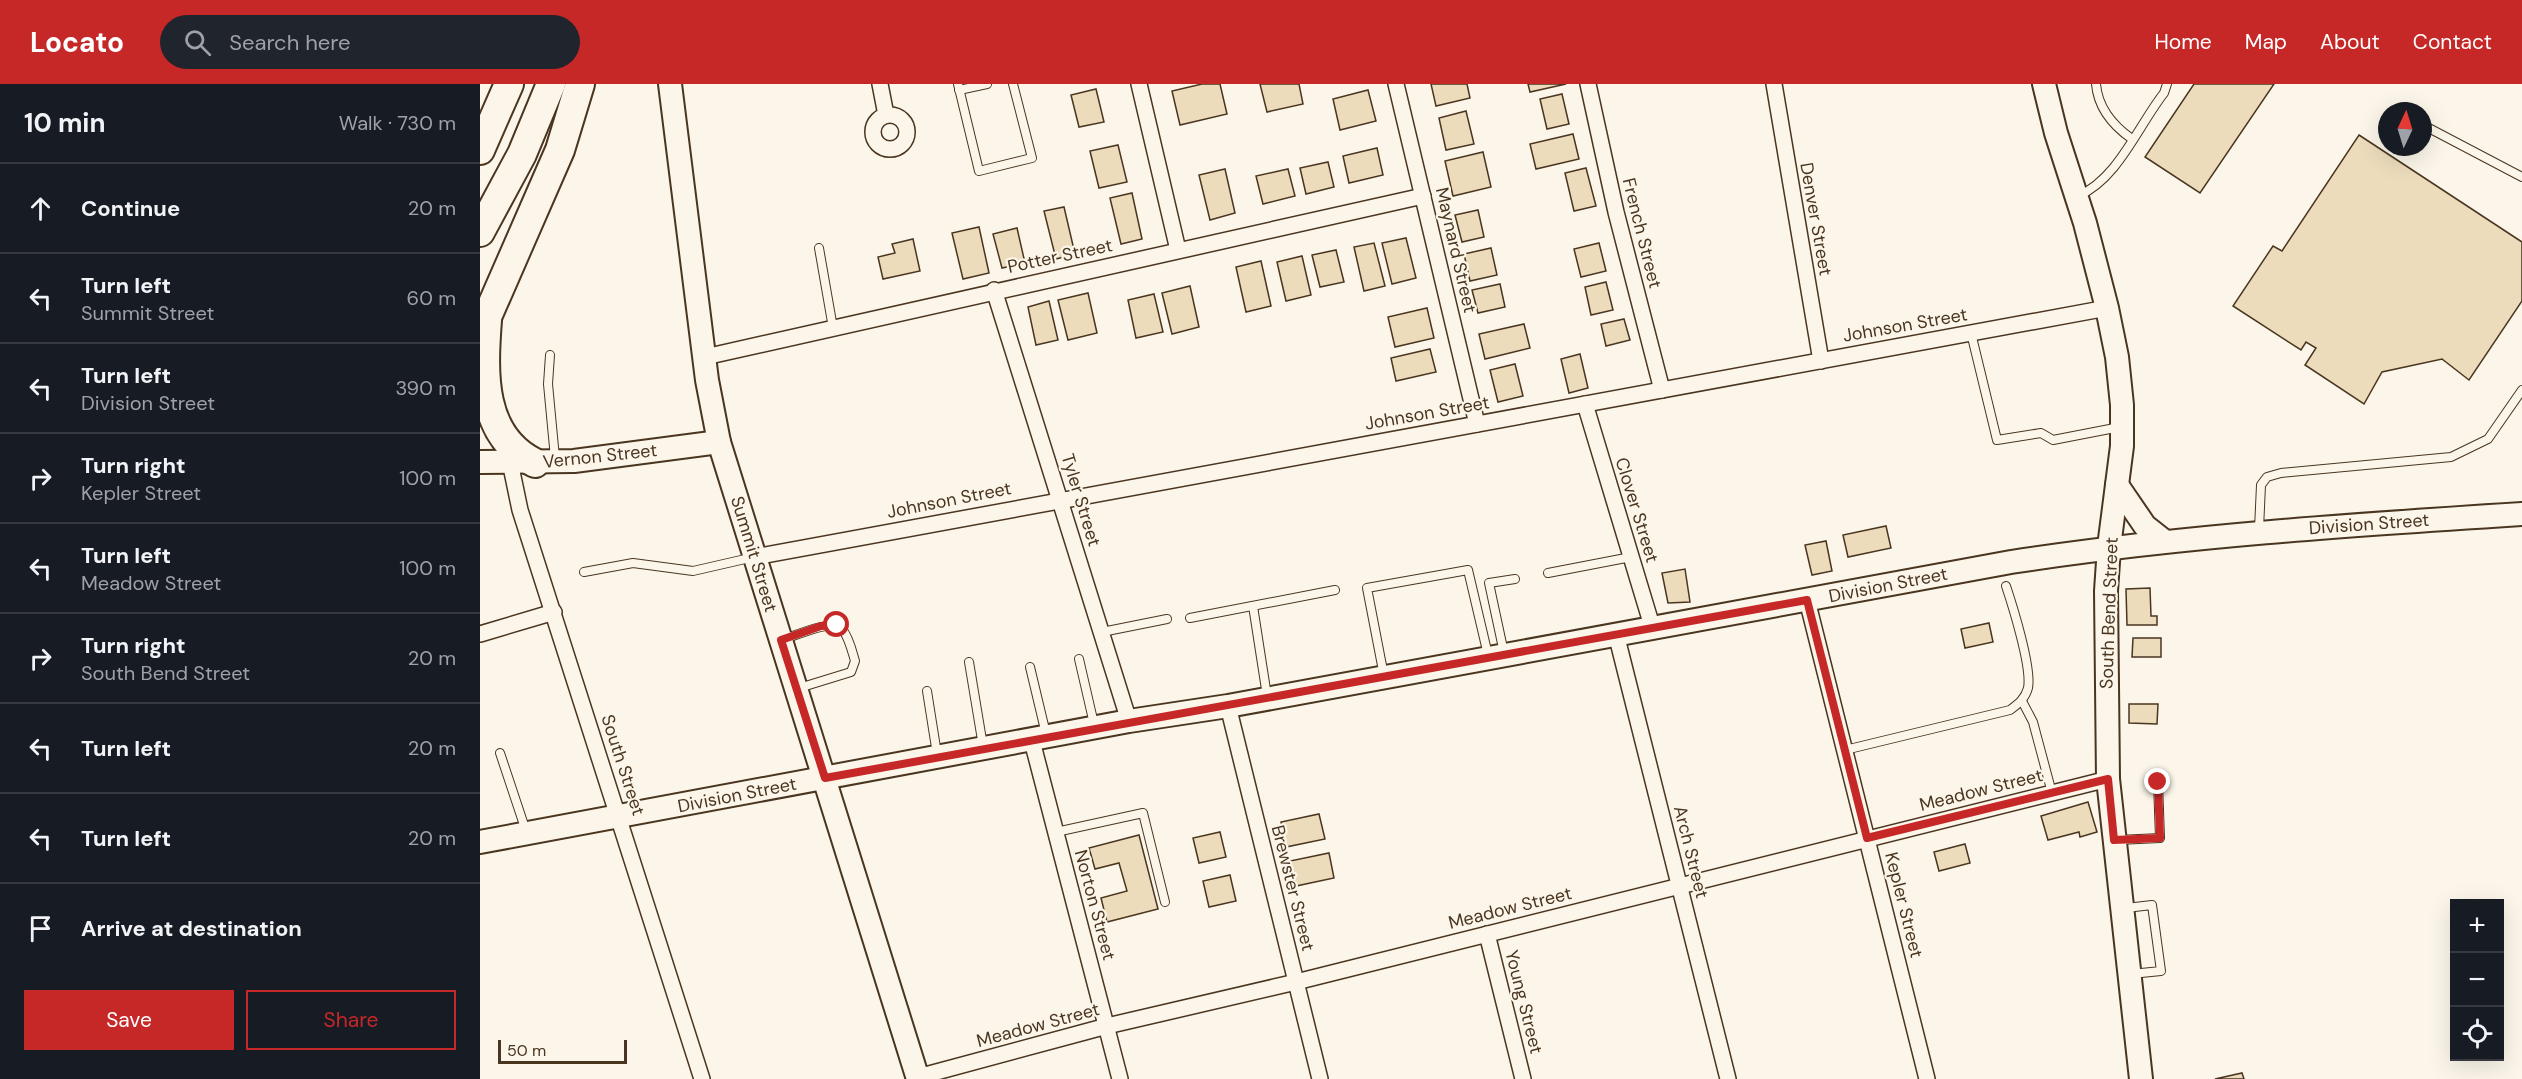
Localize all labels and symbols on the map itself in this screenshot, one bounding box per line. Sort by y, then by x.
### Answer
north arrow [2378,102,2432,156]
street label: Denver Street [1794,161,1838,277]
street label: French Street [1617,175,1667,291]
street label: Maynard Street [1430,185,1482,315]
street label: Potter Street [1005,233,1115,279]
street label: Johnson Street [1841,302,1969,348]
street label: Johnson Street [1363,390,1491,436]
street label: Vernon Street [542,438,658,474]
street label: Tyler Street [1056,451,1106,549]
street label: Clover Street [1610,454,1664,566]
street label: Johnson Street [885,476,1013,524]
street label: Summit Street [725,493,783,615]
street label: Division Street [2308,508,2430,540]
street label: South Bend Street [2094,537,2124,689]
street label: Division Street [1826,562,1950,608]
route start [823,611,849,637]
street label: South Street [595,712,651,818]
street label: Meadow Street [1917,763,2045,817]
route end [2144,768,2170,794]
street label: Division Street [675,772,799,818]
street label: Arch Street [1668,803,1714,901]
street label: Brewster Street [1266,823,1320,953]
street label: Norton Street [1069,847,1121,963]
street label: Kepler Street [1879,850,1929,960]
street label: Meadow Street [1446,881,1574,935]
street label: Young Street [1500,948,1548,1056]
street label: Meadow Street [974,997,1102,1053]
scale bar [498,1037,627,1064]

